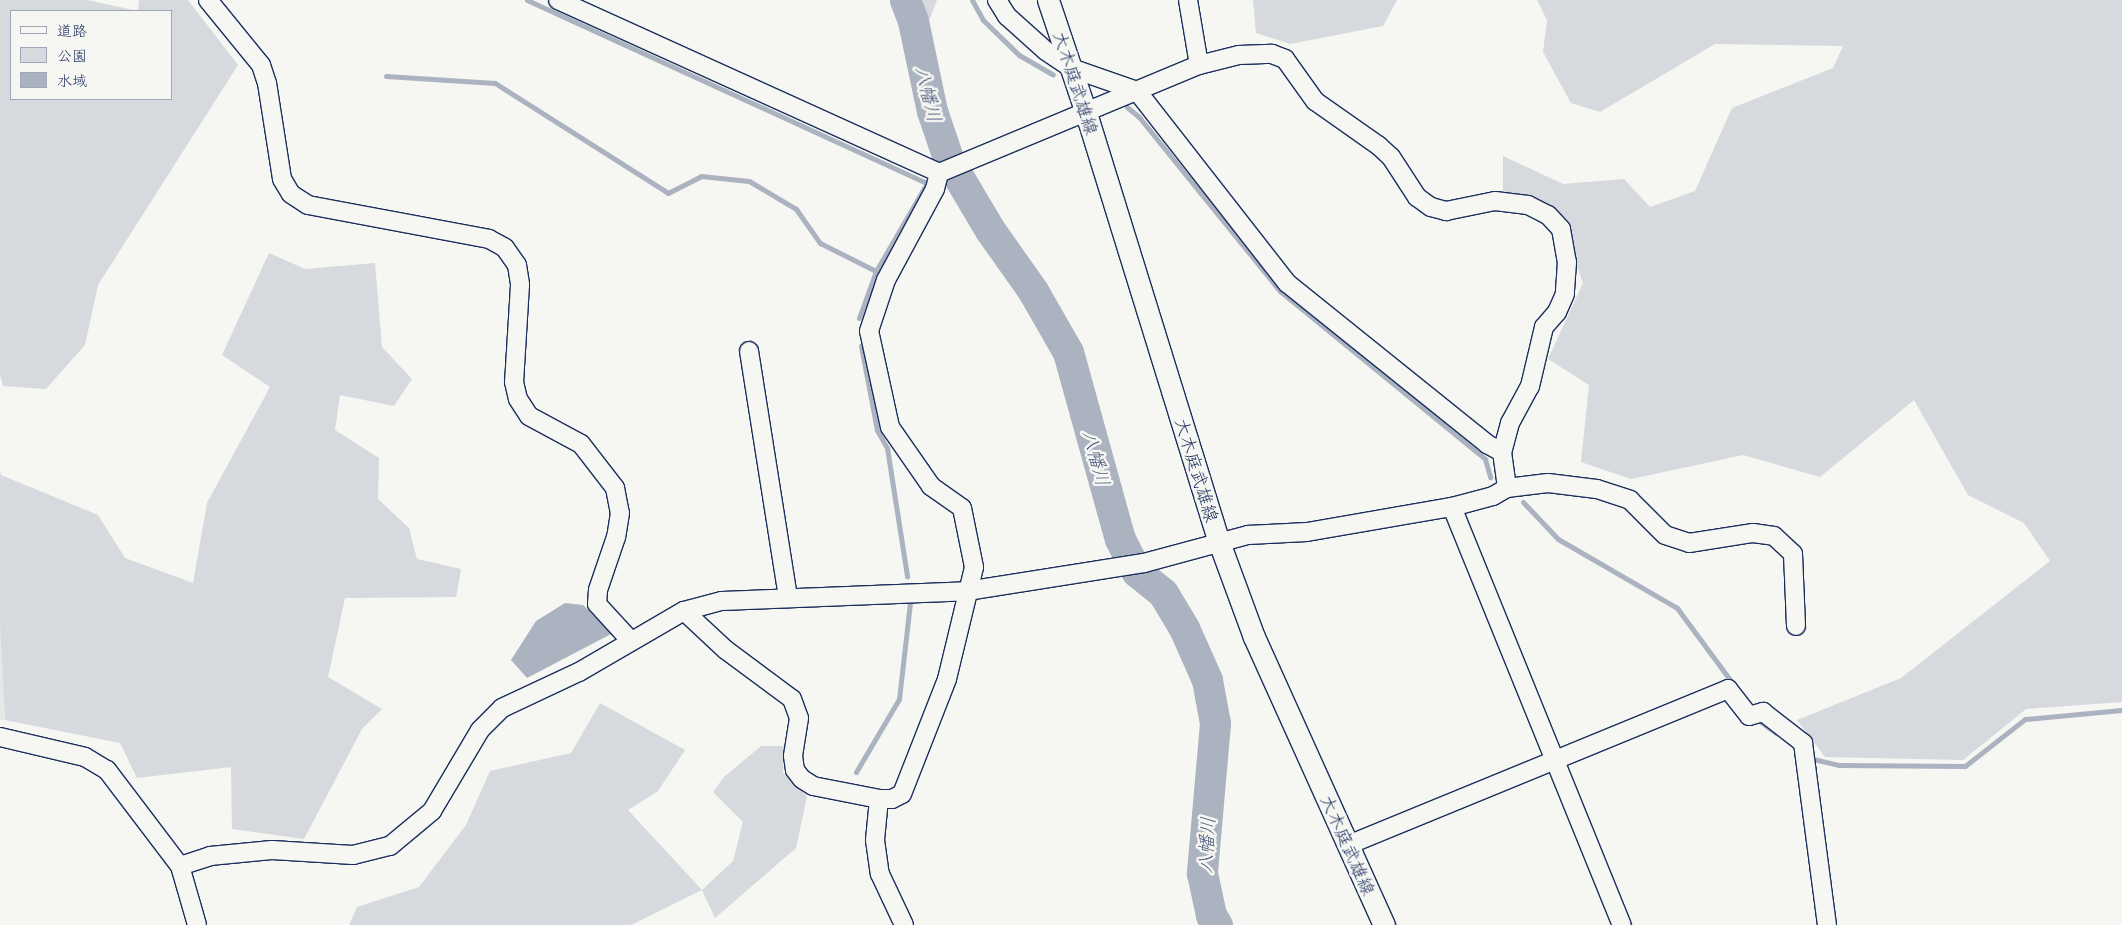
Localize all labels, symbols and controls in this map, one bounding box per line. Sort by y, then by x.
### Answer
legend [10,10,172,100]
text: 道路 [57,20,87,40]
street label: 大木庭武雄線 [1049,28,1103,138]
text: 公園 [57,45,87,65]
water label: 八幡川 [911,64,947,124]
text: 水域 [57,70,87,90]
street label: 大木庭武雄線 [1171,415,1223,525]
water label: 八幡川 [1079,428,1115,488]
street label: 大木庭武雄線 [1316,791,1380,899]
water label: 八幡川 [1193,816,1219,874]

